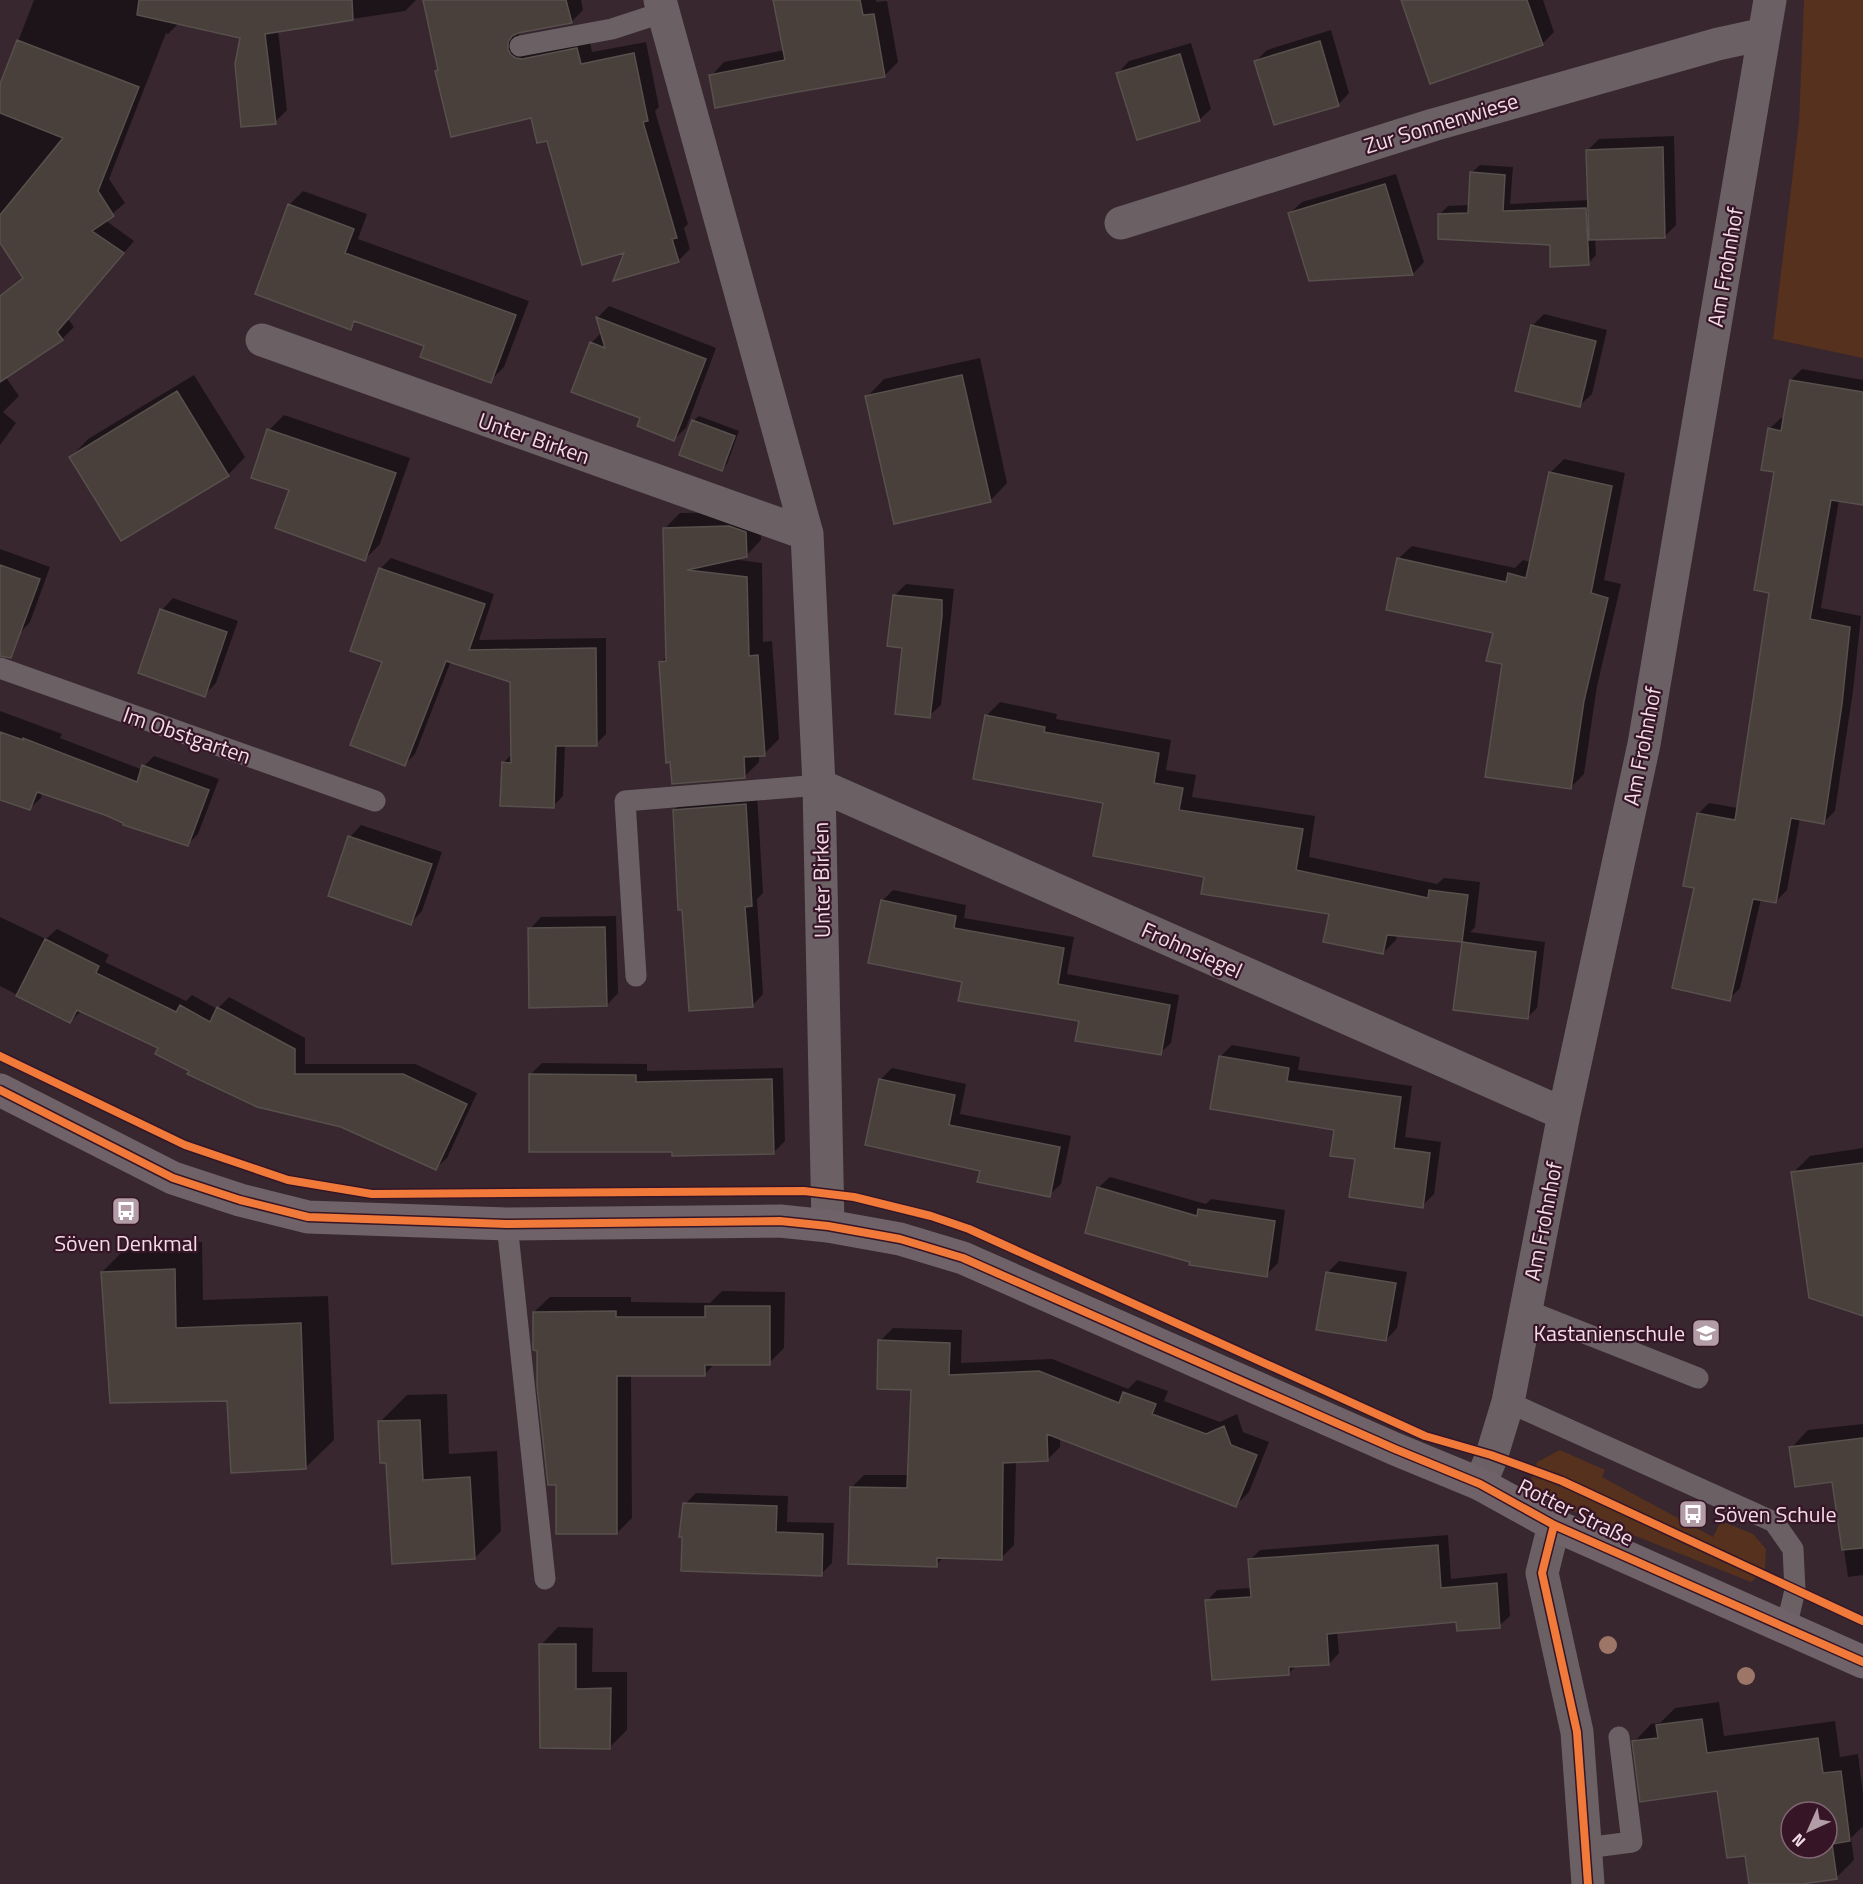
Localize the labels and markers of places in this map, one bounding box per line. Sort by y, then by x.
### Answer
bus stop icon: Söven Denkmal [110,1195,142,1227]
place label: Söven Denkmal [54,1226,198,1260]
place label: Kastanienschule [1533,1316,1685,1350]
school or university icon: Kastanienschule [1690,1317,1722,1349]
place label: Söven Schule [1714,1497,1837,1531]
bus stop icon: Söven Schule [1677,1498,1709,1530]

